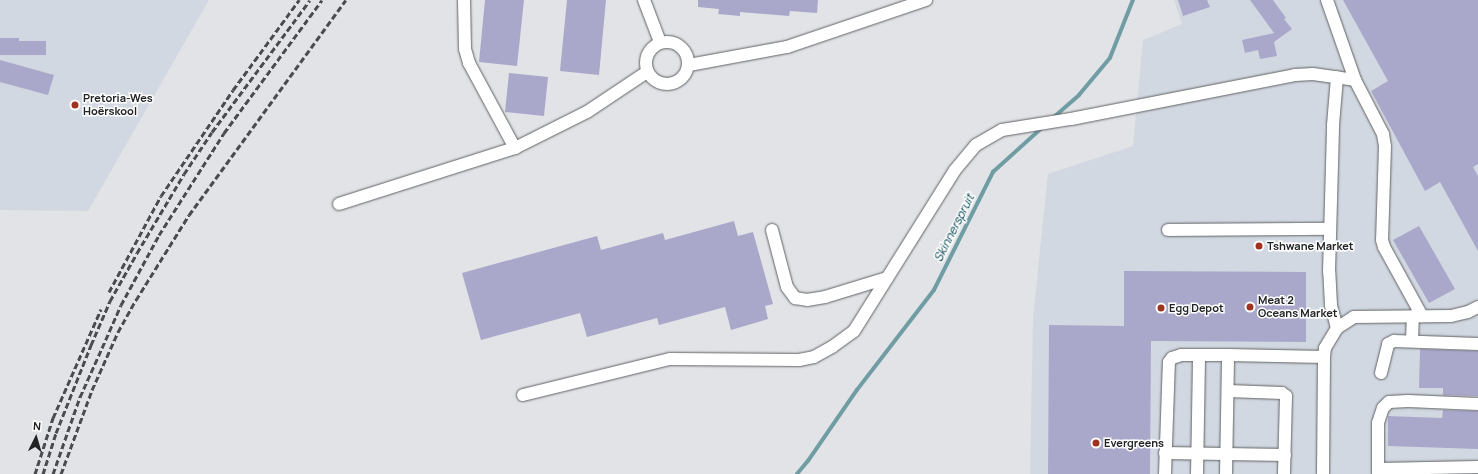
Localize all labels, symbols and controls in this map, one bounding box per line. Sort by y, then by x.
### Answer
place label: Pretoria-Wes Hoërskool [83,92,153,118]
marker: Pretoria-Wes Hoërskool [70,100,80,110]
water label: Skinnerspruit [931,192,977,264]
place label: Tshwane Market [1267,239,1354,253]
marker: Tshwane Market [1254,241,1264,251]
place label: Meat 2 Oceans Market [1258,294,1338,320]
place label: Egg Depot [1169,301,1224,315]
marker: Meat 2 Oceans Market [1245,302,1255,312]
marker: Egg Depot [1156,303,1166,313]
north arrow [16,418,56,458]
text: N [32,418,42,433]
place label: Evergreens [1104,436,1164,450]
marker: Evergreens [1091,438,1101,448]

